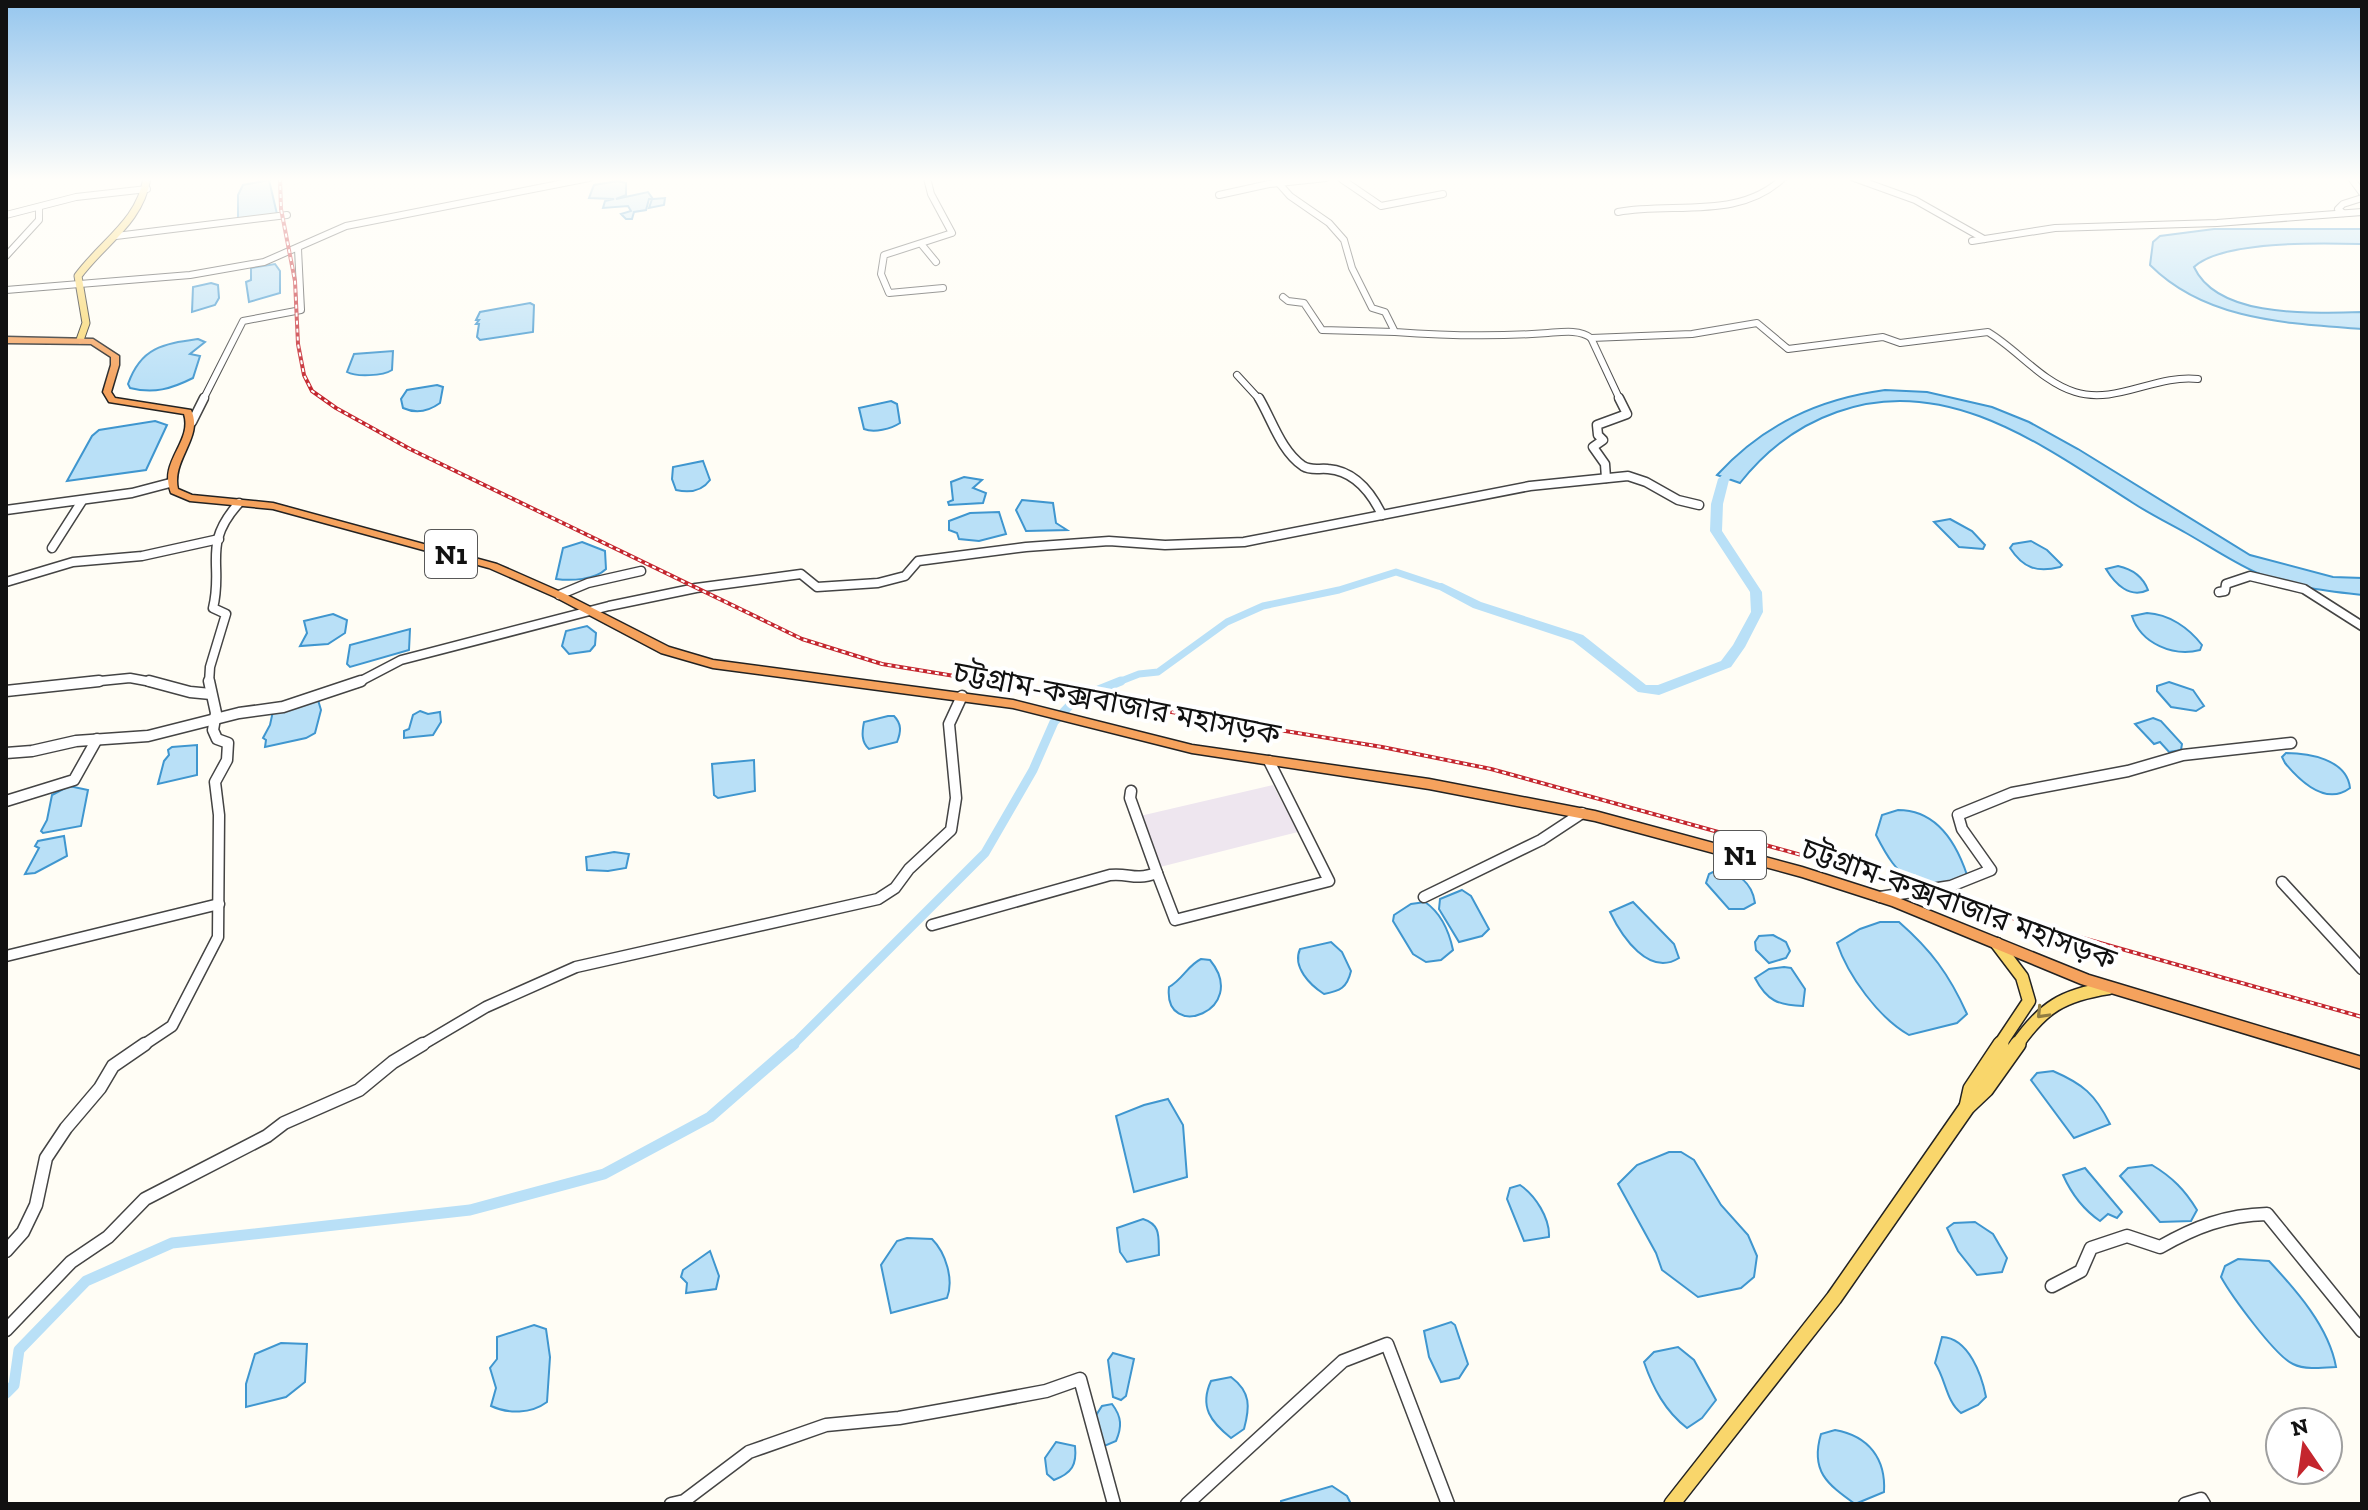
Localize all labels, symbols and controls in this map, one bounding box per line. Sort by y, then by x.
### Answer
road number: N1 [425,530,477,578]
street label: চট্টগ্রাম-কক্সবাজার মহাসড়ক [949,653,1284,753]
street label: চট্টগ্রাম-কক্সবাজার মহাসড়ক [1796,830,2122,978]
road number: N1 [1714,831,1766,879]
one-way arrow [2037,1004,2052,1018]
north arrow [2264,1406,2344,1486]
text: N [2288,1412,2311,1442]

